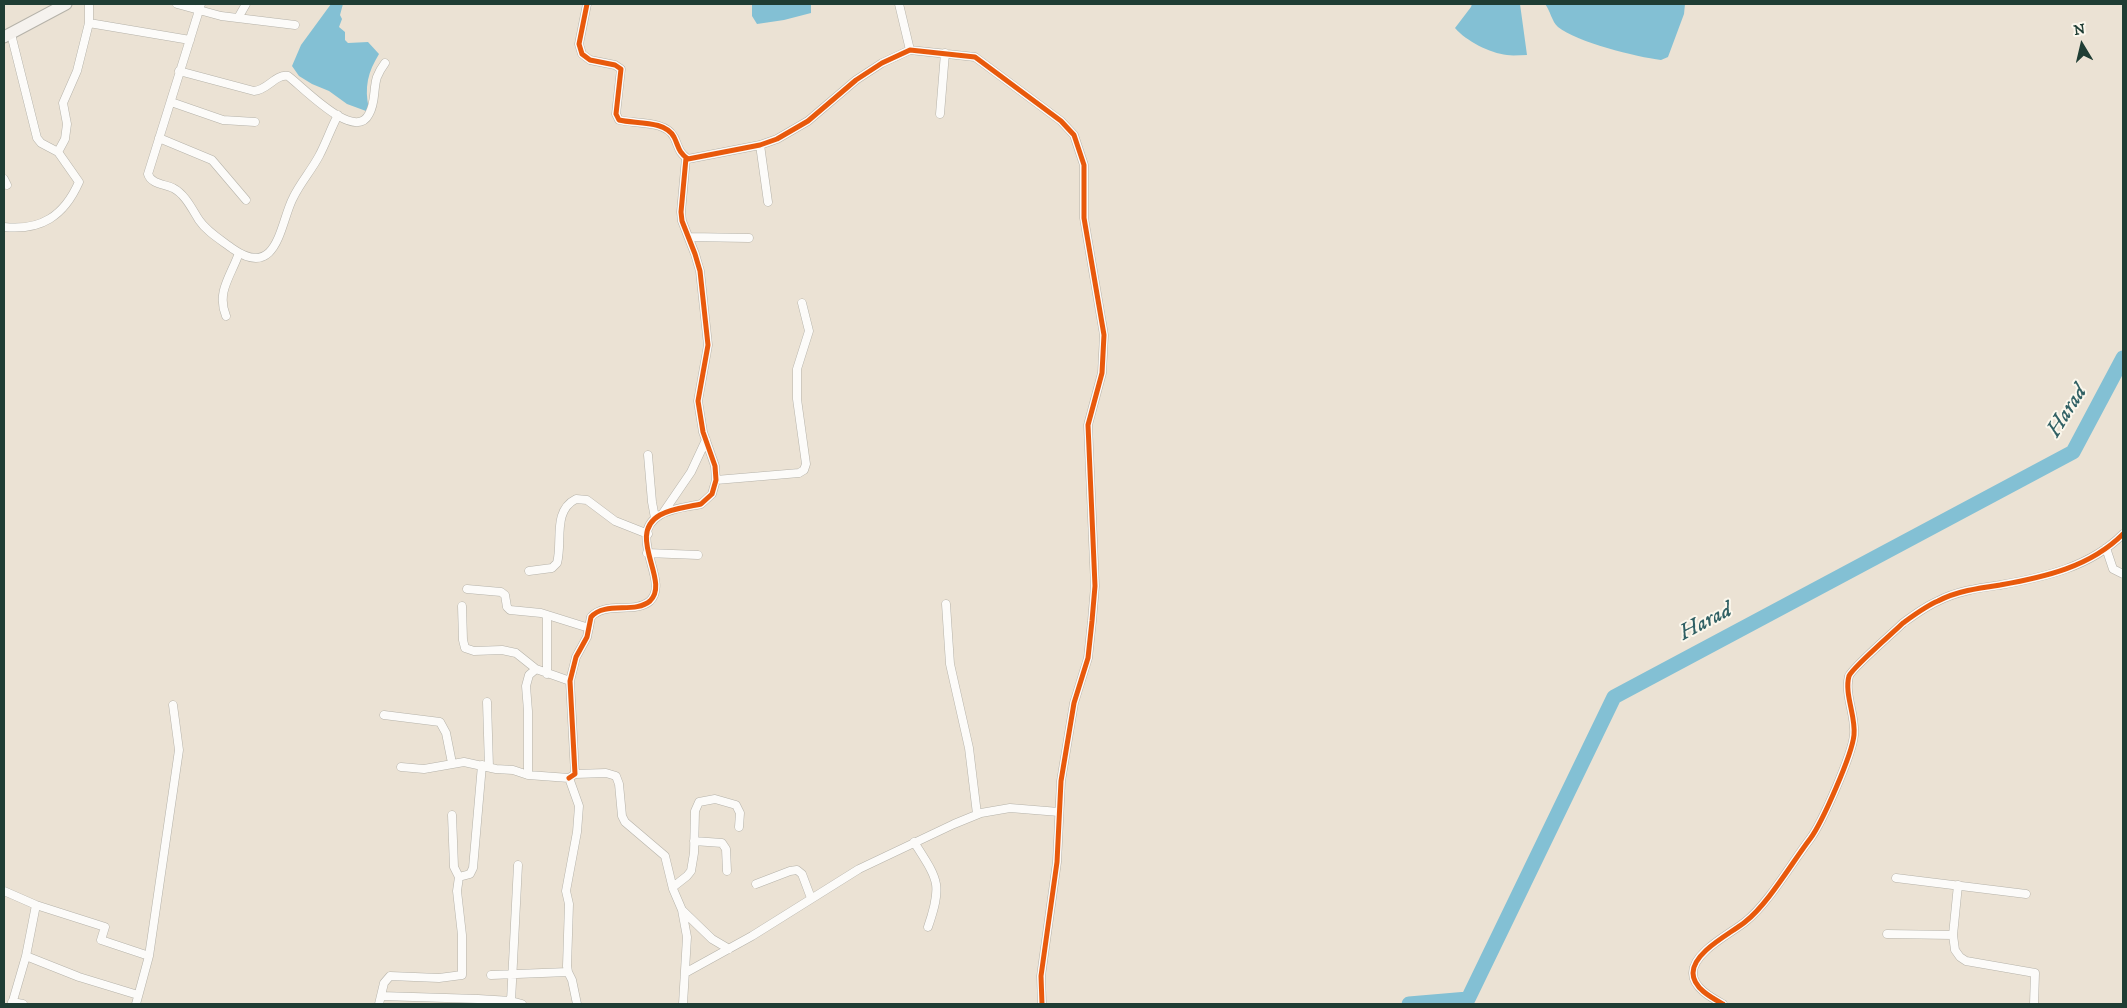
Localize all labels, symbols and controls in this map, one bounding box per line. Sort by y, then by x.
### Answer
north arrow [2057,20,2107,70]
text: N [2073,20,2087,40]
water label: Harad [2042,381,2094,443]
water label: Harad [1675,598,1737,648]

